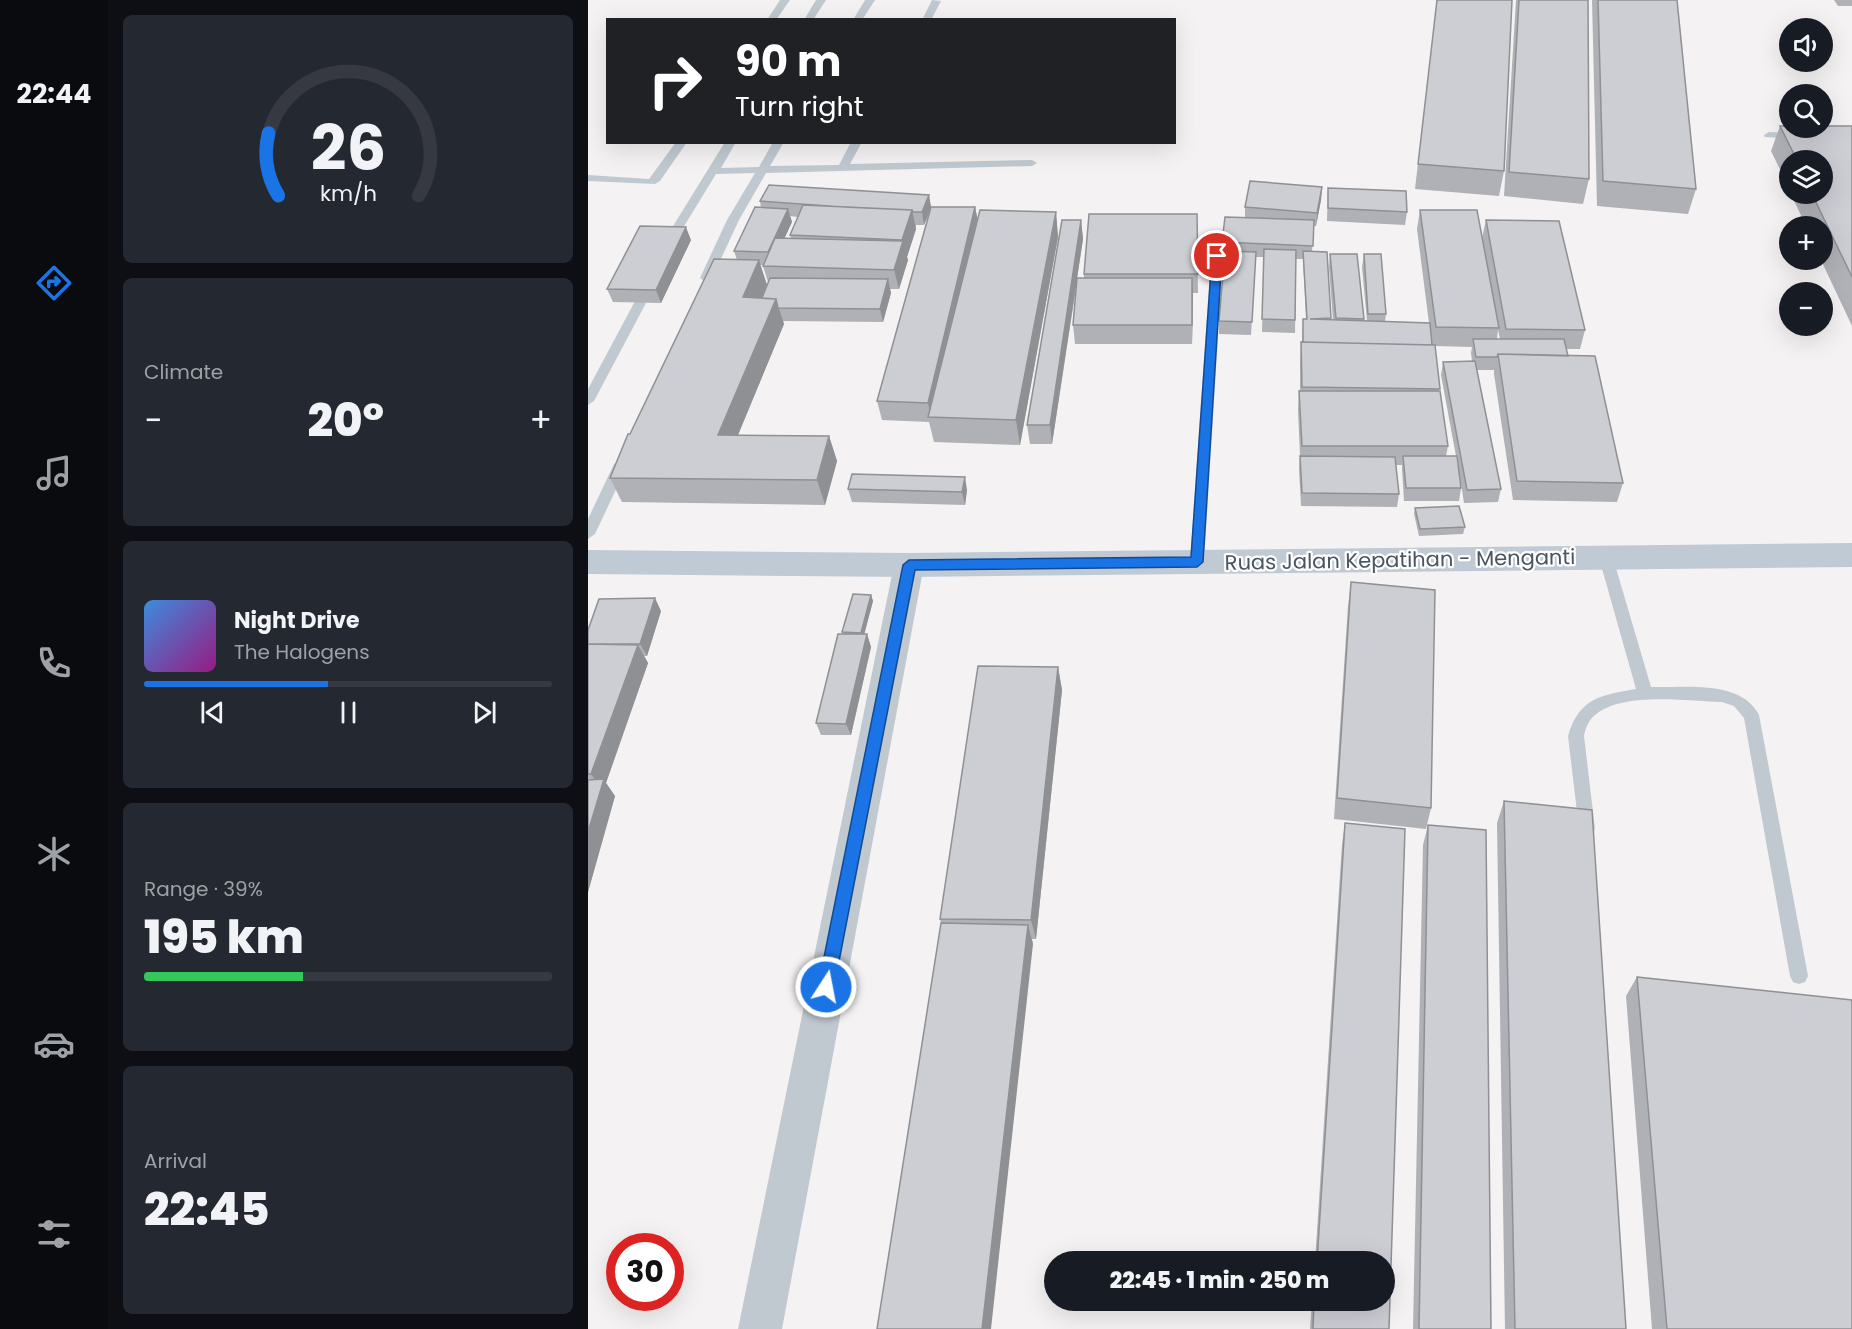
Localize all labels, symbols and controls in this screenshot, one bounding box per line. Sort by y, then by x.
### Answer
map controls [1779,18,1833,336]
button: sound [1779,18,1833,72]
text: 90 m [735,32,842,91]
icon: right [636,42,714,120]
text: 22:44 [16,75,92,112]
button: search [1779,84,1833,138]
text: Turn right [735,88,864,125]
text: 26 [310,104,386,192]
button: layers [1779,150,1833,204]
text: km/h [319,178,377,209]
button: + [1779,216,1833,270]
pin [1191,230,1242,281]
icon: arrive [1200,239,1233,272]
icon: directions [33,262,75,304]
button: − [1779,282,1833,336]
text: Climate [144,358,223,386]
text: 20° [307,389,384,452]
text: − [144,397,162,444]
text: + [529,397,552,444]
icon: music [33,452,75,494]
street label: Ruas Jalan Kepatihan - Menganti [1224,542,1575,577]
text: Night Drive [234,605,360,636]
text: The Halogens [234,638,370,666]
icon: phone [33,642,75,684]
icon: previous [196,696,229,729]
icon: pause [332,696,365,729]
icon: next [468,696,501,729]
icon: climate [33,833,75,875]
text: Range · 39% [144,875,263,903]
text: 195 km [144,906,304,969]
position arrow [794,955,858,1019]
icon: car [33,1023,75,1065]
text: Arrival [144,1147,207,1175]
text: 22:45 [144,1178,269,1241]
icon: filters [33,1213,75,1255]
speed limit sign: 30 [606,1233,684,1311]
text: 22:45 · 1 min · 250 m [1110,1265,1329,1296]

